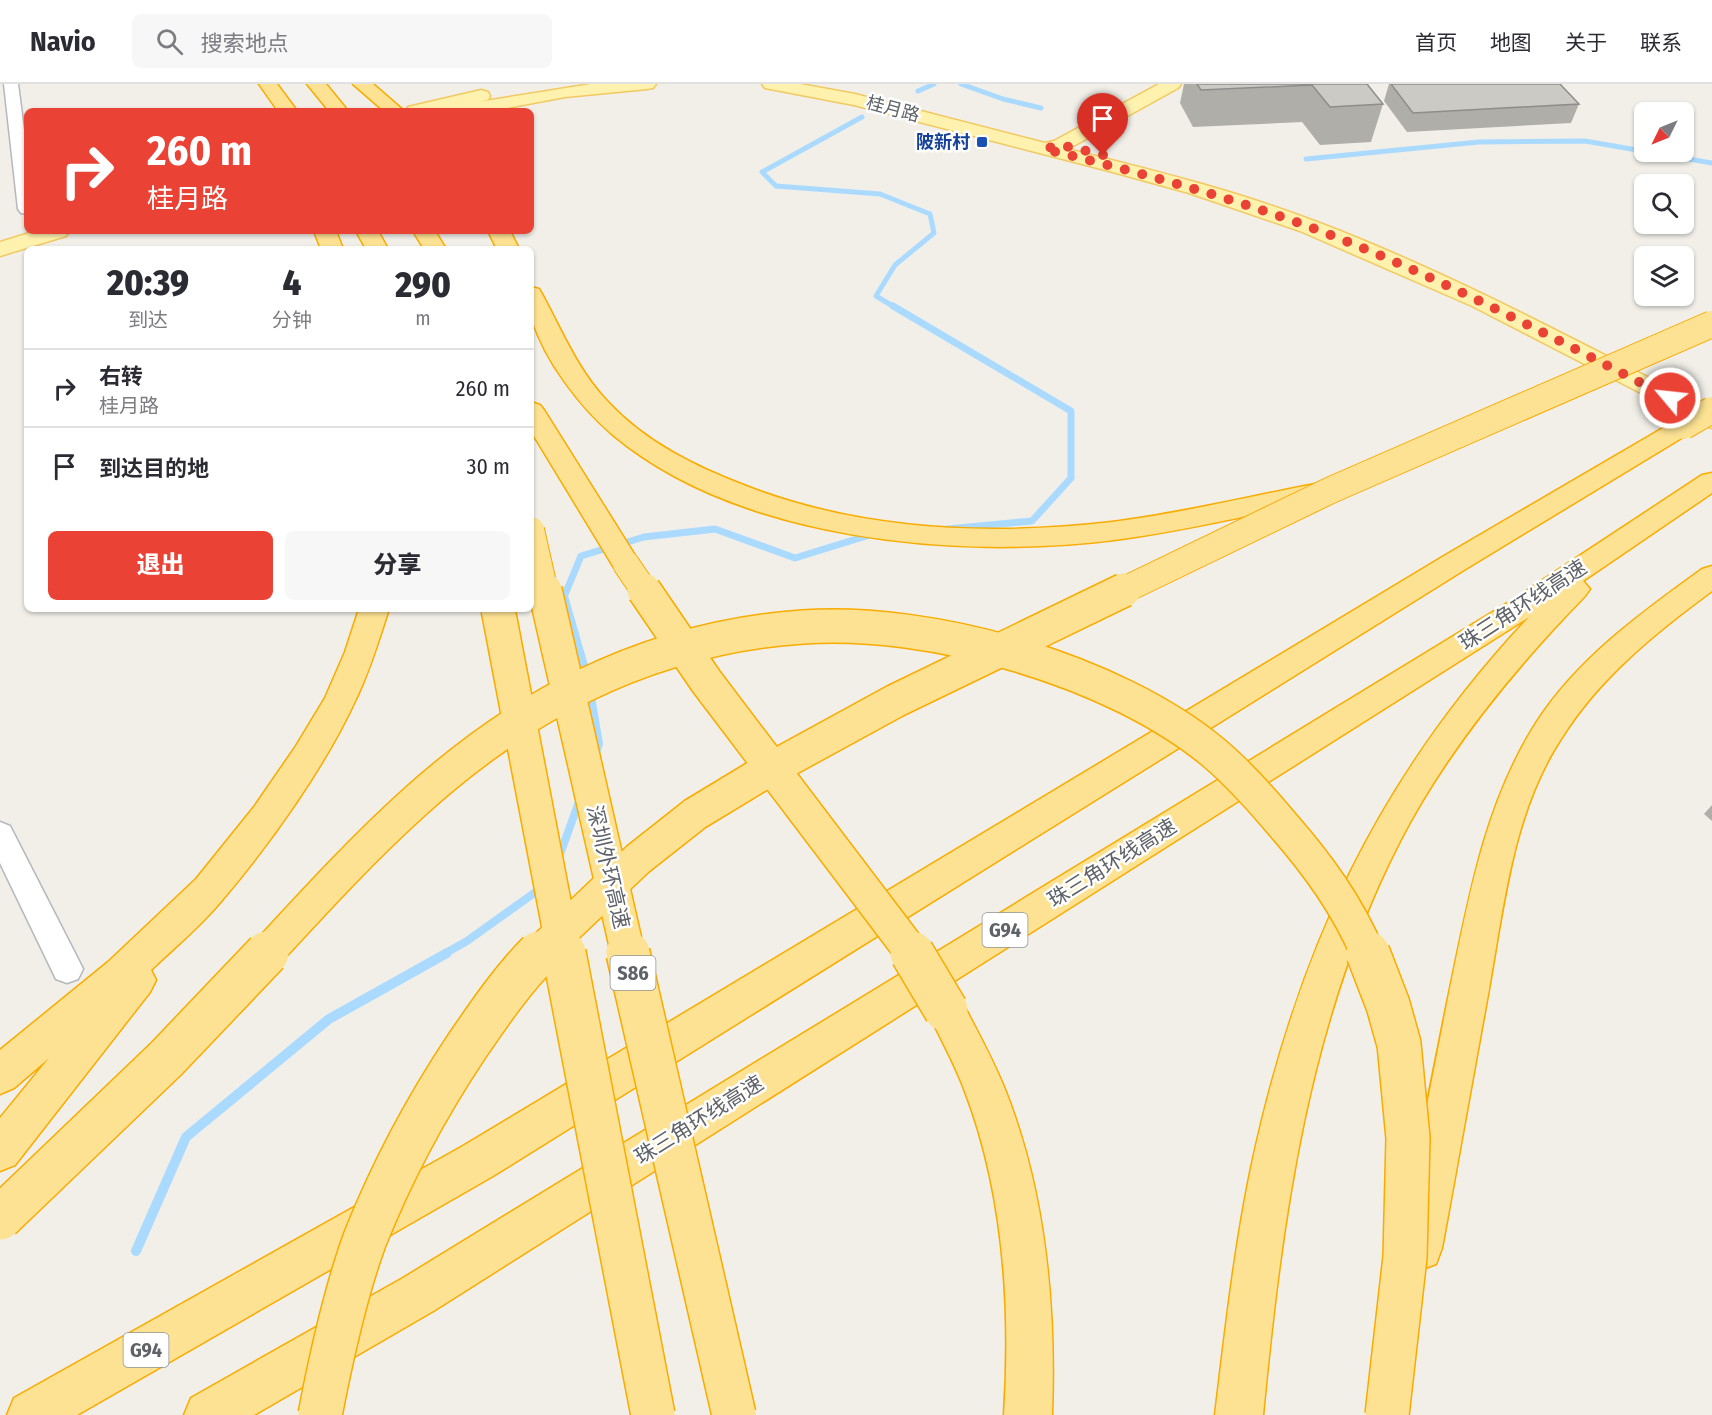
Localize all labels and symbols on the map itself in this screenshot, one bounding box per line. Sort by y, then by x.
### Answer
street label: 桂月路 [864,91,922,127]
pin [1077,93,1128,155]
north arrow [1634,102,1694,162]
place label: 陂新村 [916,131,970,153]
marker: 陂新村 [975,135,989,149]
position arrow [1638,366,1702,430]
street label: 珠三角环线高速 [1454,554,1592,656]
street label: 深圳外环高速 [581,803,635,931]
street label: 珠三角环线高速 [1043,813,1181,913]
road number: G94 [982,913,1028,947]
road number: S86 [610,956,656,990]
street label: 珠三角环线高速 [630,1070,768,1170]
road number: G94 [124,1333,168,1367]

